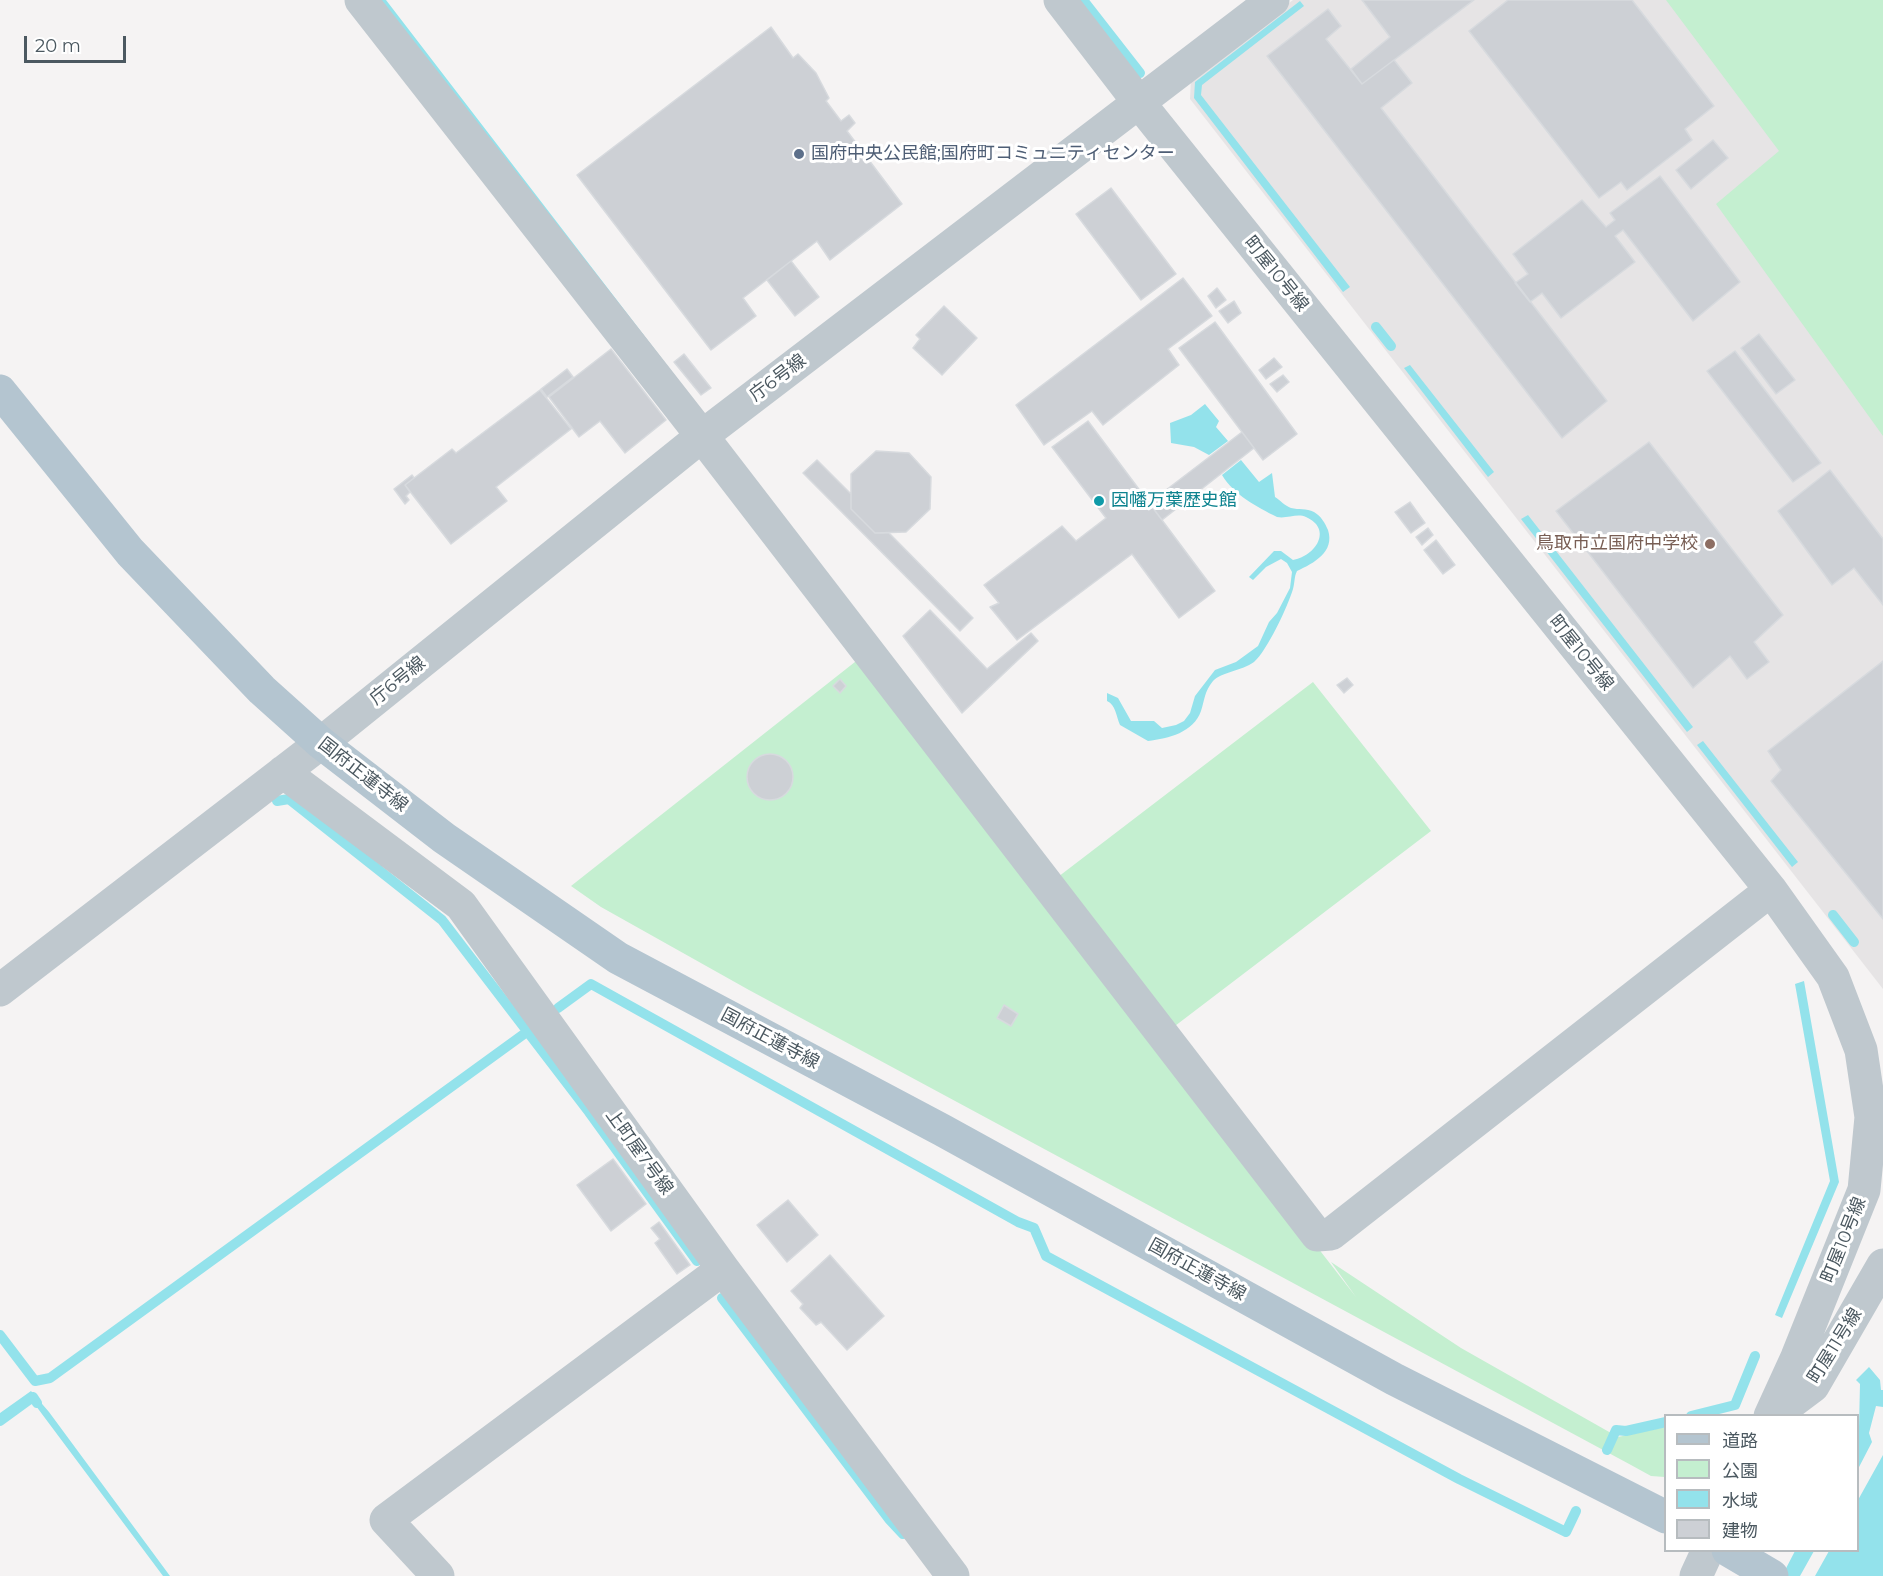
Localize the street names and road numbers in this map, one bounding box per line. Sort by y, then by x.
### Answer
street label: 町屋10号線 [1239,232,1313,316]
street label: 庁6号線 [746,350,810,406]
street label: 町屋10号線 [1544,611,1618,695]
street label: 庁6号線 [366,652,430,710]
street label: 国府正蓮寺線 [314,733,412,817]
street label: 国府正蓮寺線 [717,1004,823,1074]
street label: 上町屋7号線 [601,1105,677,1199]
street label: 町屋10号線 [1817,1194,1871,1286]
street label: 国府正蓮寺線 [1145,1234,1249,1306]
street label: 町屋11号線 [1803,1304,1867,1388]

